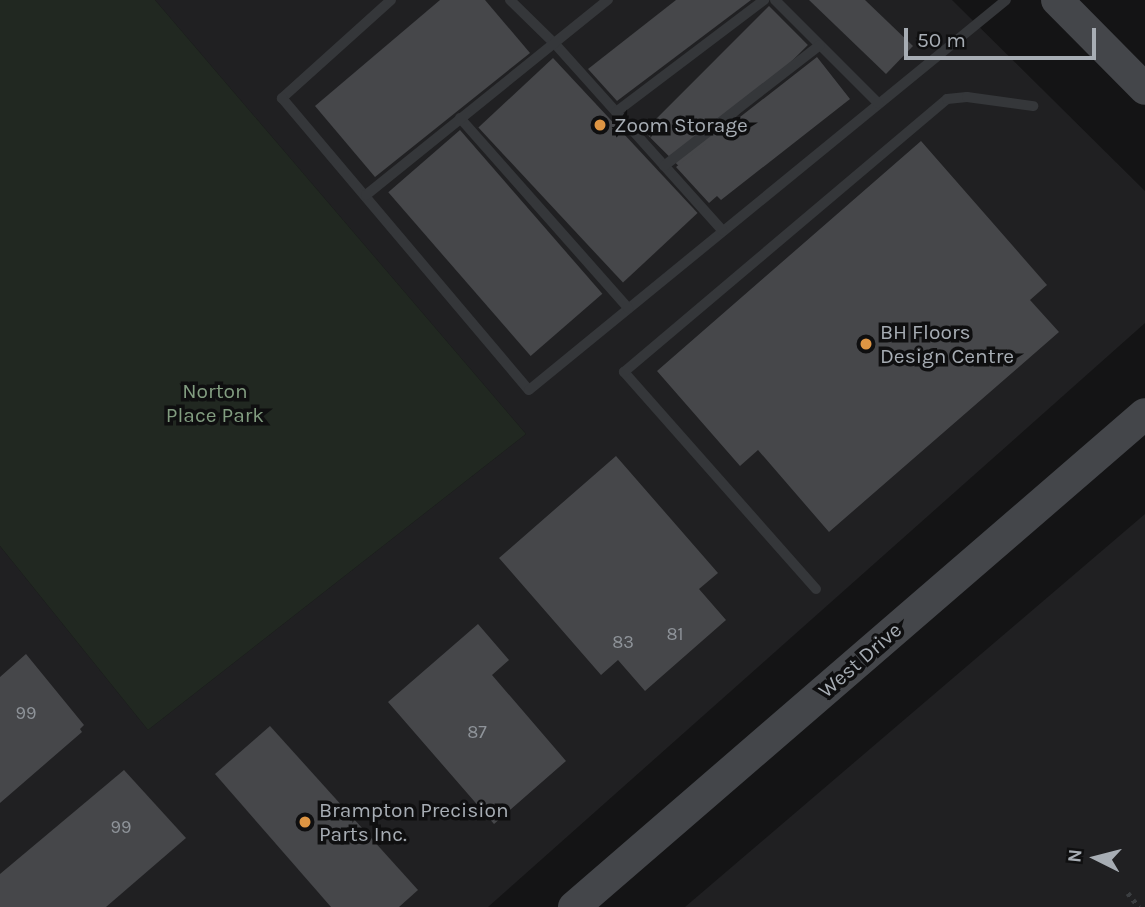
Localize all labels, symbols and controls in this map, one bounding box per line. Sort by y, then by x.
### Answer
scale bar [907,14,1100,58]
text: 50 m [917,28,966,52]
place label: Zoom Storage [614,112,748,138]
marker: Zoom Storage [592,117,608,133]
place label: BH Floors Design Centre [880,319,1014,369]
marker: BH Floors Design Centre [858,336,874,352]
park label: Norton Place Park [166,378,264,428]
street label: West Drive [813,617,907,703]
house number: 81 [666,623,684,645]
house number: 83 [612,631,634,653]
house number: 99 [16,702,36,724]
house number: 87 [467,721,487,743]
place label: Brampton Precision Parts Inc. [319,797,509,847]
marker: Brampton Precision Parts Inc. [297,814,313,830]
house number: 99 [111,816,131,838]
north arrow [1061,823,1131,893]
text: N [1063,848,1087,864]

